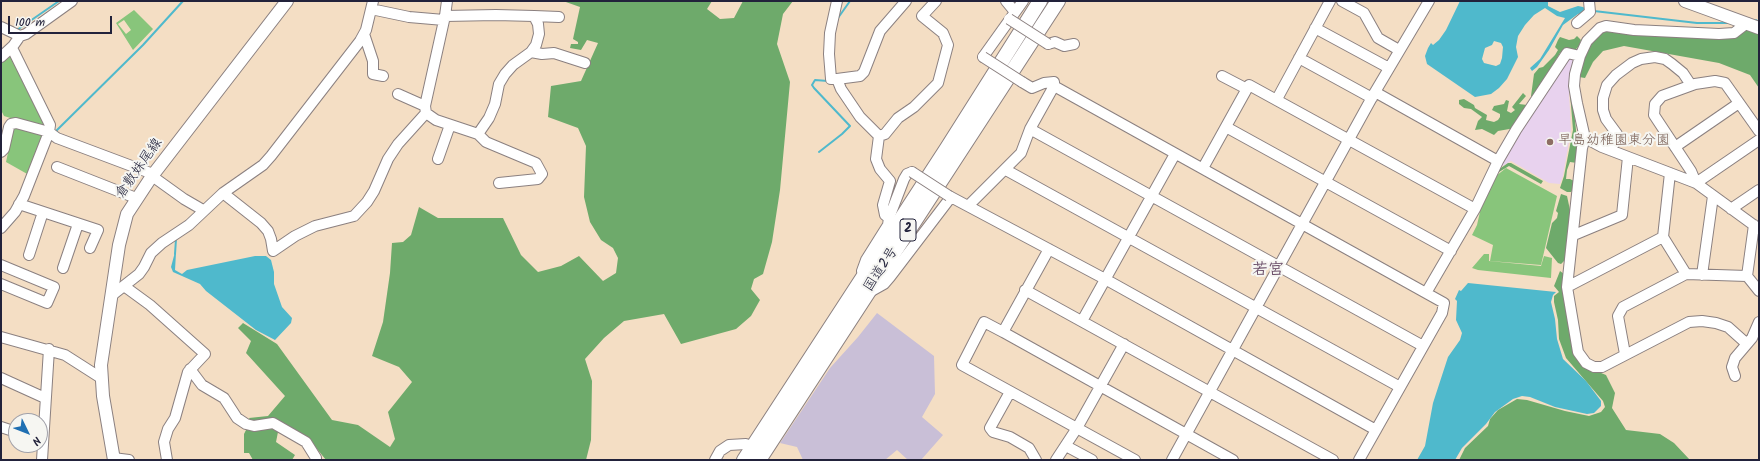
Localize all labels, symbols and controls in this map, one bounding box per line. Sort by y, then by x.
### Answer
scale bar [10,8,114,34]
text: 100 m [15,13,45,32]
place label: 早島幼稚園東分園 [1558,134,1670,150]
street label: 倉敷妹尾線 [113,136,167,202]
marker: 早島幼稚園東分園 [1545,137,1555,147]
road number: 2 [900,219,916,241]
street label: 国道2号 [861,244,903,296]
district label: 若宮 [1252,261,1284,281]
north arrow [8,413,48,453]
text: N [27,432,45,449]

